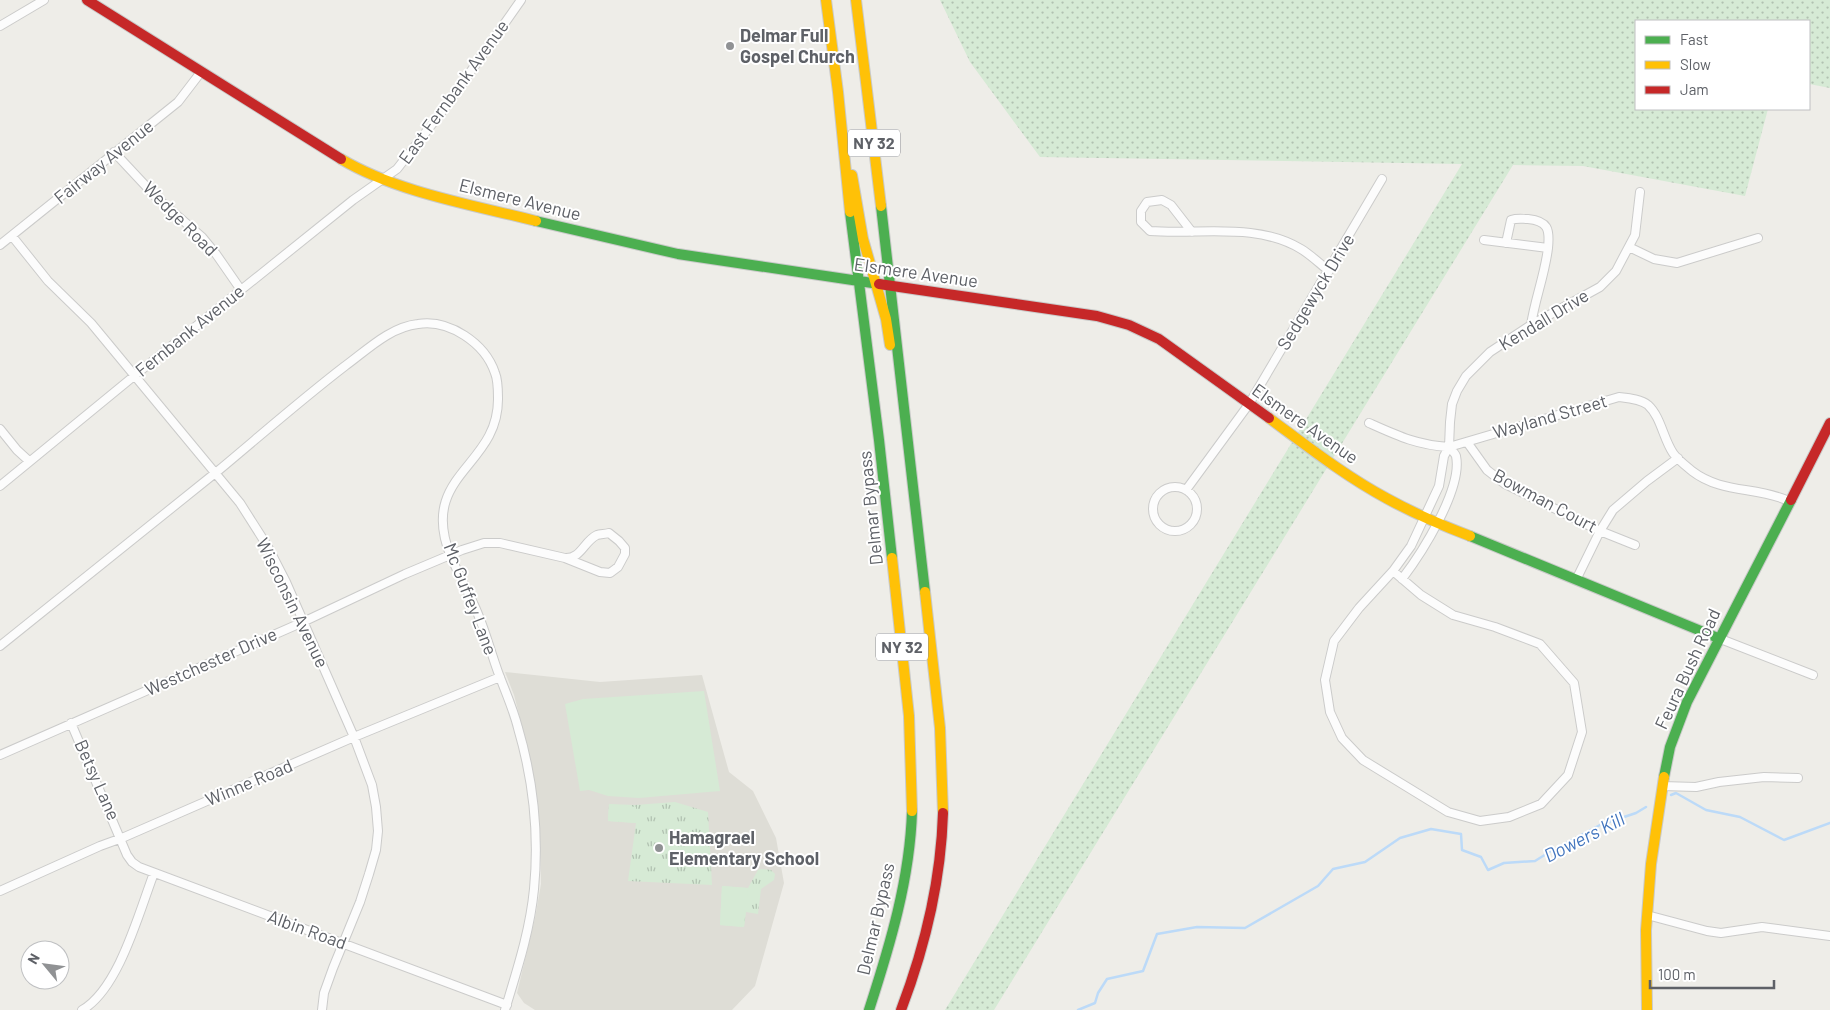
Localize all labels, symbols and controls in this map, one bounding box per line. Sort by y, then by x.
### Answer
street label: East Fernbank Avenue [394,15,513,168]
legend [1635,20,1810,110]
place label: Delmar Full Gospel Church [740,24,855,67]
text: Fast [1680,30,1708,48]
marker: Delmar Full Gospel Church [724,40,736,52]
text: Slow [1680,55,1711,73]
text: Jam [1680,80,1709,98]
street label: Fairway Avenue [49,114,157,208]
road number: NY 32 [848,130,900,156]
street label: Elsmere Avenue [457,173,584,225]
street label: Wedge Road [139,176,223,260]
street label: Sedgewyck Drive [1272,229,1359,354]
street label: Elsmere Avenue [853,252,980,292]
street label: Fernbank Avenue [130,280,248,381]
street label: Kendall Drive [1495,284,1592,355]
street label: Elsmere Avenue [1248,378,1363,468]
street label: Wayland Street [1490,389,1609,443]
street label: Delmar Bypass [853,450,887,566]
street label: Bowman Court [1490,463,1601,537]
street label: Wisconsin Avenue [252,534,334,671]
street label: Mc Guffey Lane [439,539,502,658]
street label: Feura Bush Road [1650,605,1725,732]
street label: Westchester Drive [141,622,280,700]
road number: NY 32 [876,634,928,660]
street label: Betsy Lane [70,736,125,823]
street label: Winne Road [202,754,296,810]
water label: Dowers Kill [1540,806,1629,867]
place label: Hamagrael Elementary School [669,826,819,869]
marker: Hamagrael Elementary School [653,842,665,854]
street label: Delmar Bypass [851,860,899,977]
street label: Albin Road [265,905,350,954]
north arrow [20,940,70,990]
text: N [24,950,43,967]
scale bar [1650,958,1774,990]
text: 100 m [1658,965,1696,983]

